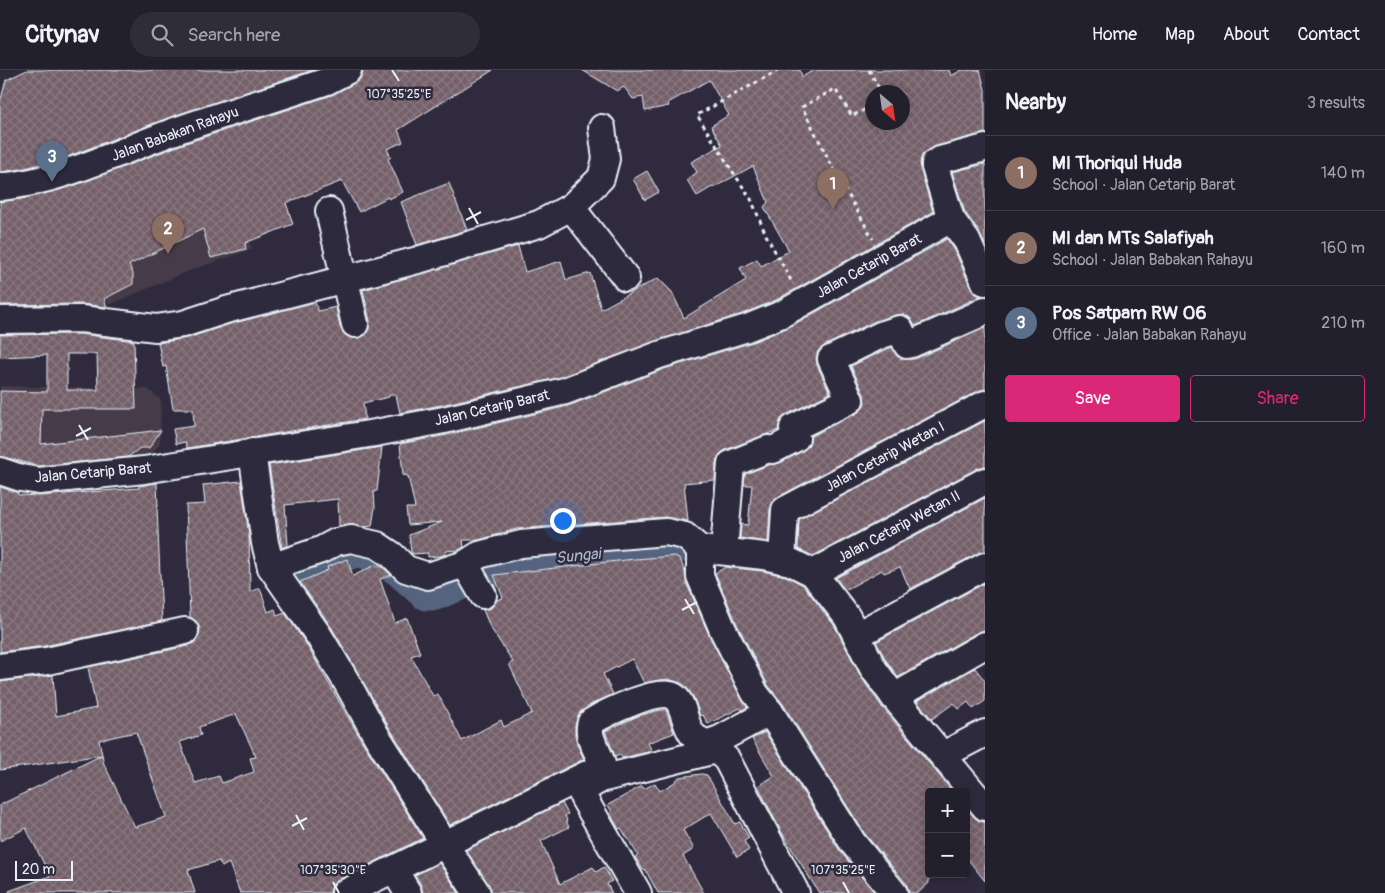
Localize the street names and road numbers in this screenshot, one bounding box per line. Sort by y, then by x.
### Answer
street label: Jalan Babakan Rahayu [109,102,241,166]
street label: Jalan Cetarip Barat [813,229,926,303]
street label: Jalan Cetarip Barat [433,385,552,430]
street label: Jalan Cetarip Wetan I [822,417,948,497]
street label: Jalan Cetarip Barat [34,458,153,488]
street label: Jalan Cetarip Wetan II [834,486,964,568]

